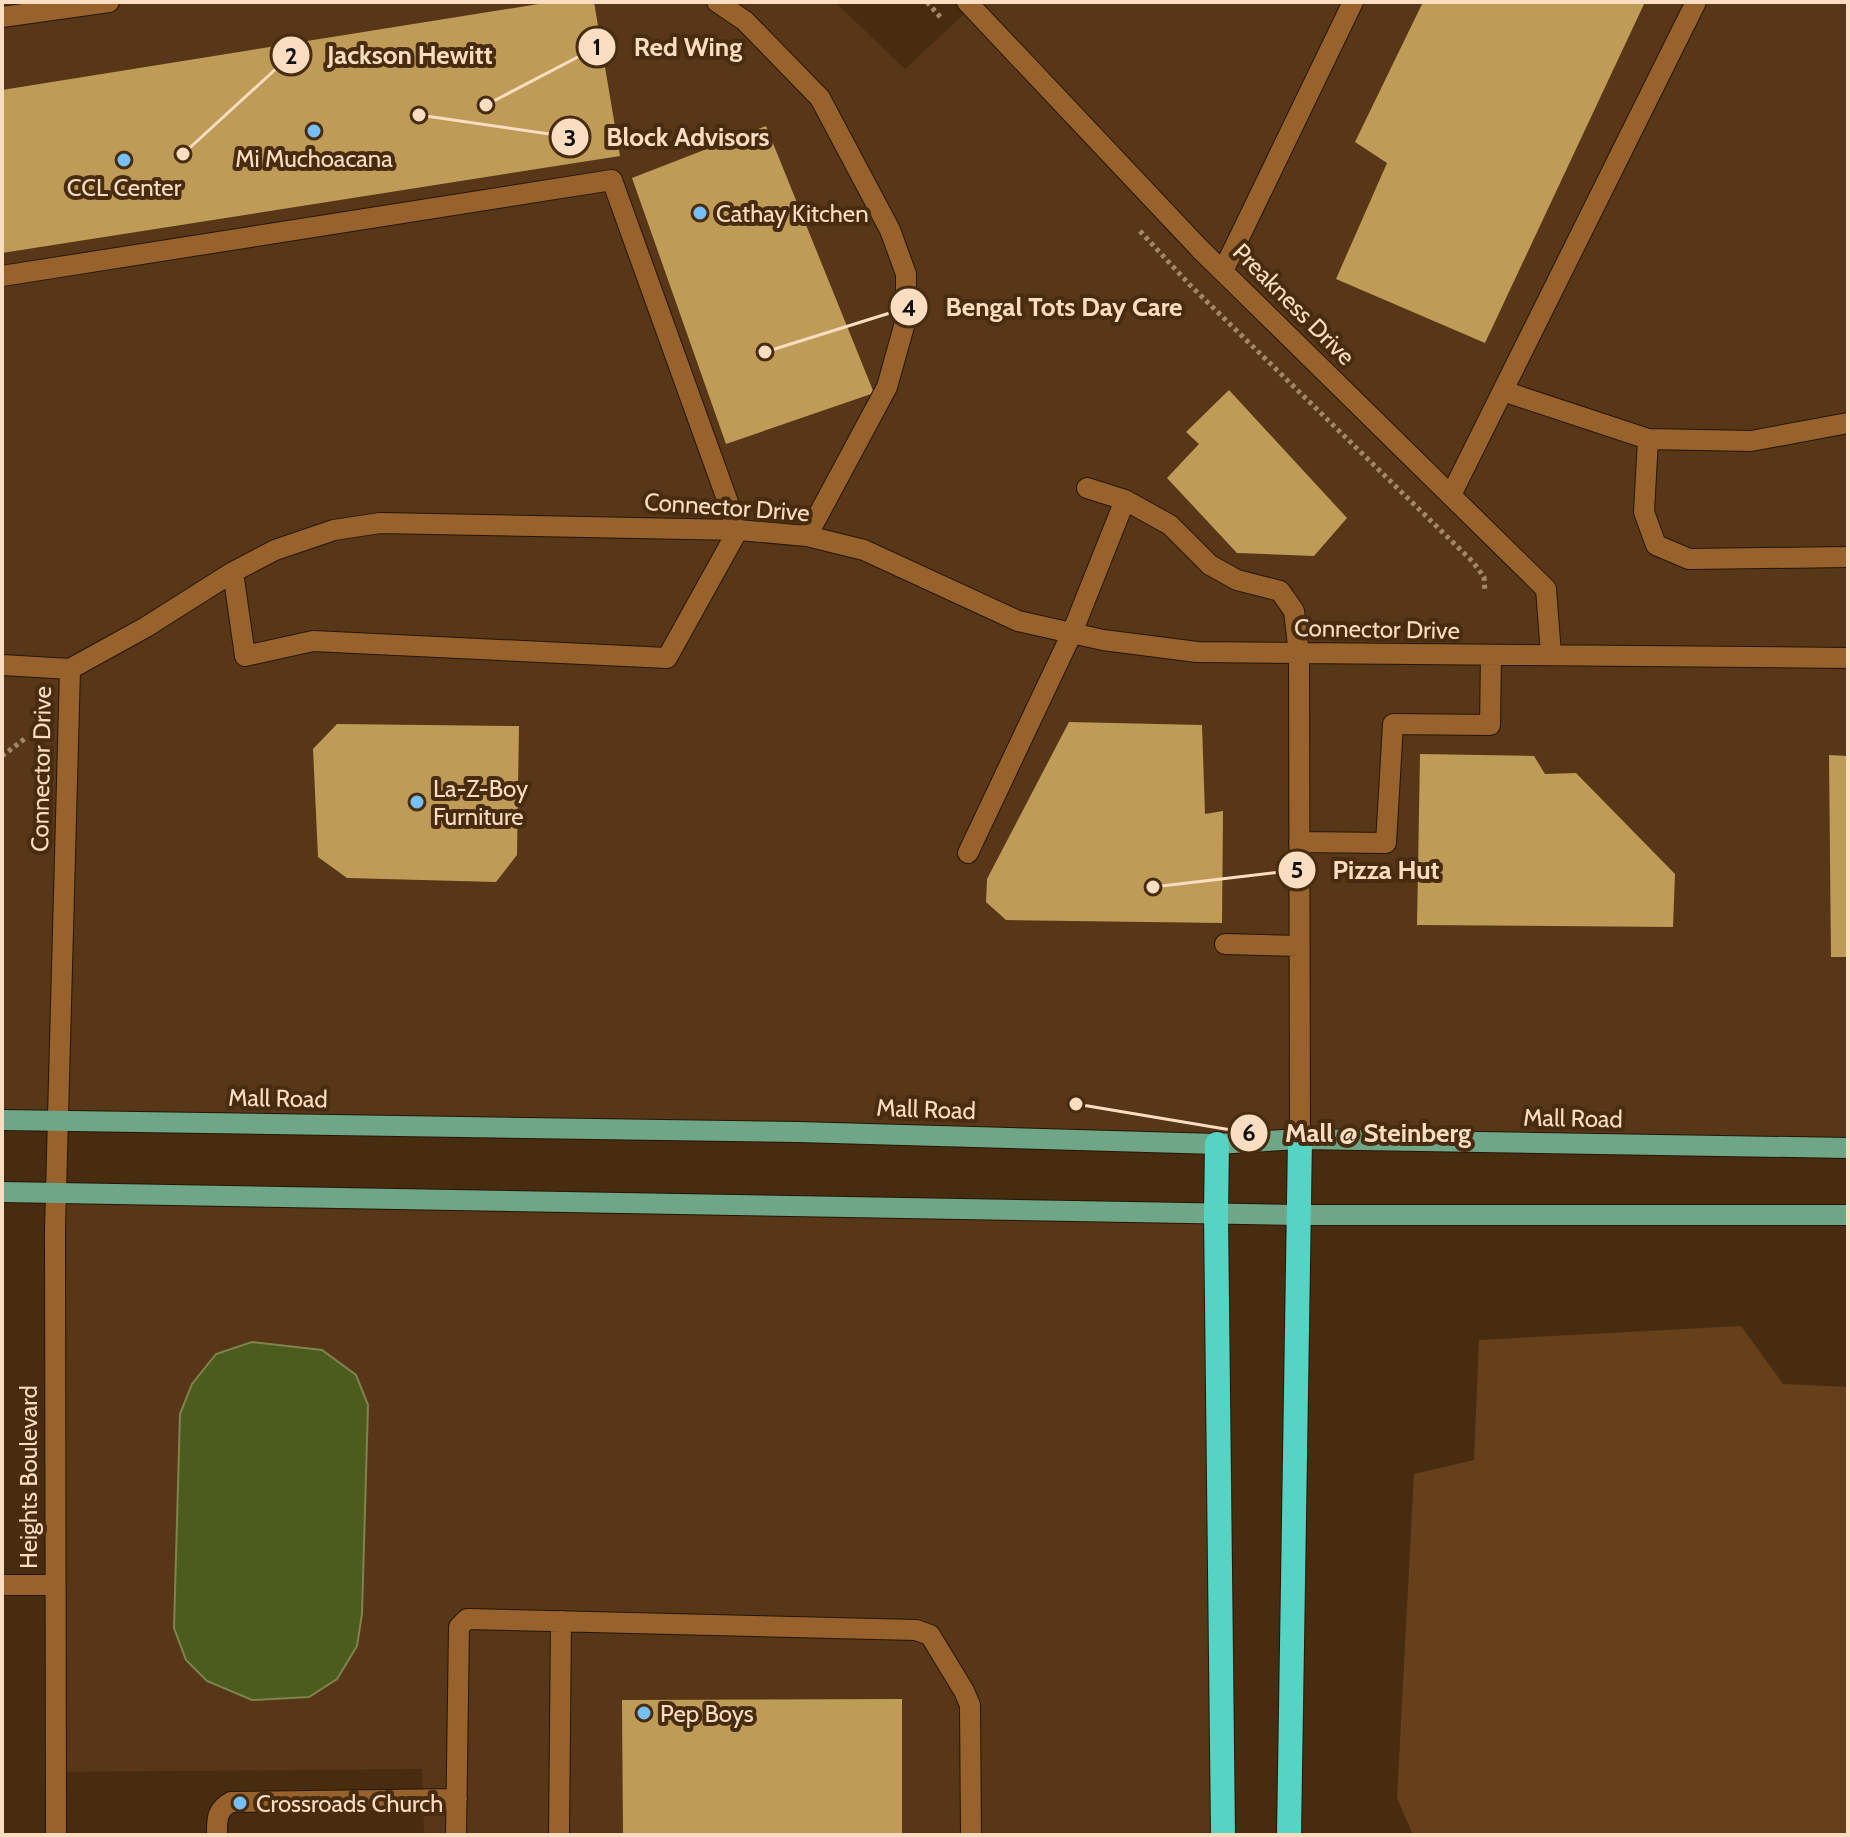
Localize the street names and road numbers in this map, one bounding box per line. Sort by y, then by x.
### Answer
street label: Preakness Drive [1227,237,1361,371]
street label: Connector Drive [643,487,811,527]
street label: Connector Drive [1294,613,1460,645]
street label: Connector Drive [25,686,57,852]
street label: Mall Road [228,1083,328,1113]
street label: Mall Road [876,1093,976,1125]
street label: Mall Road [1523,1103,1623,1133]
street label: Heights Boulevard [14,1385,43,1569]

